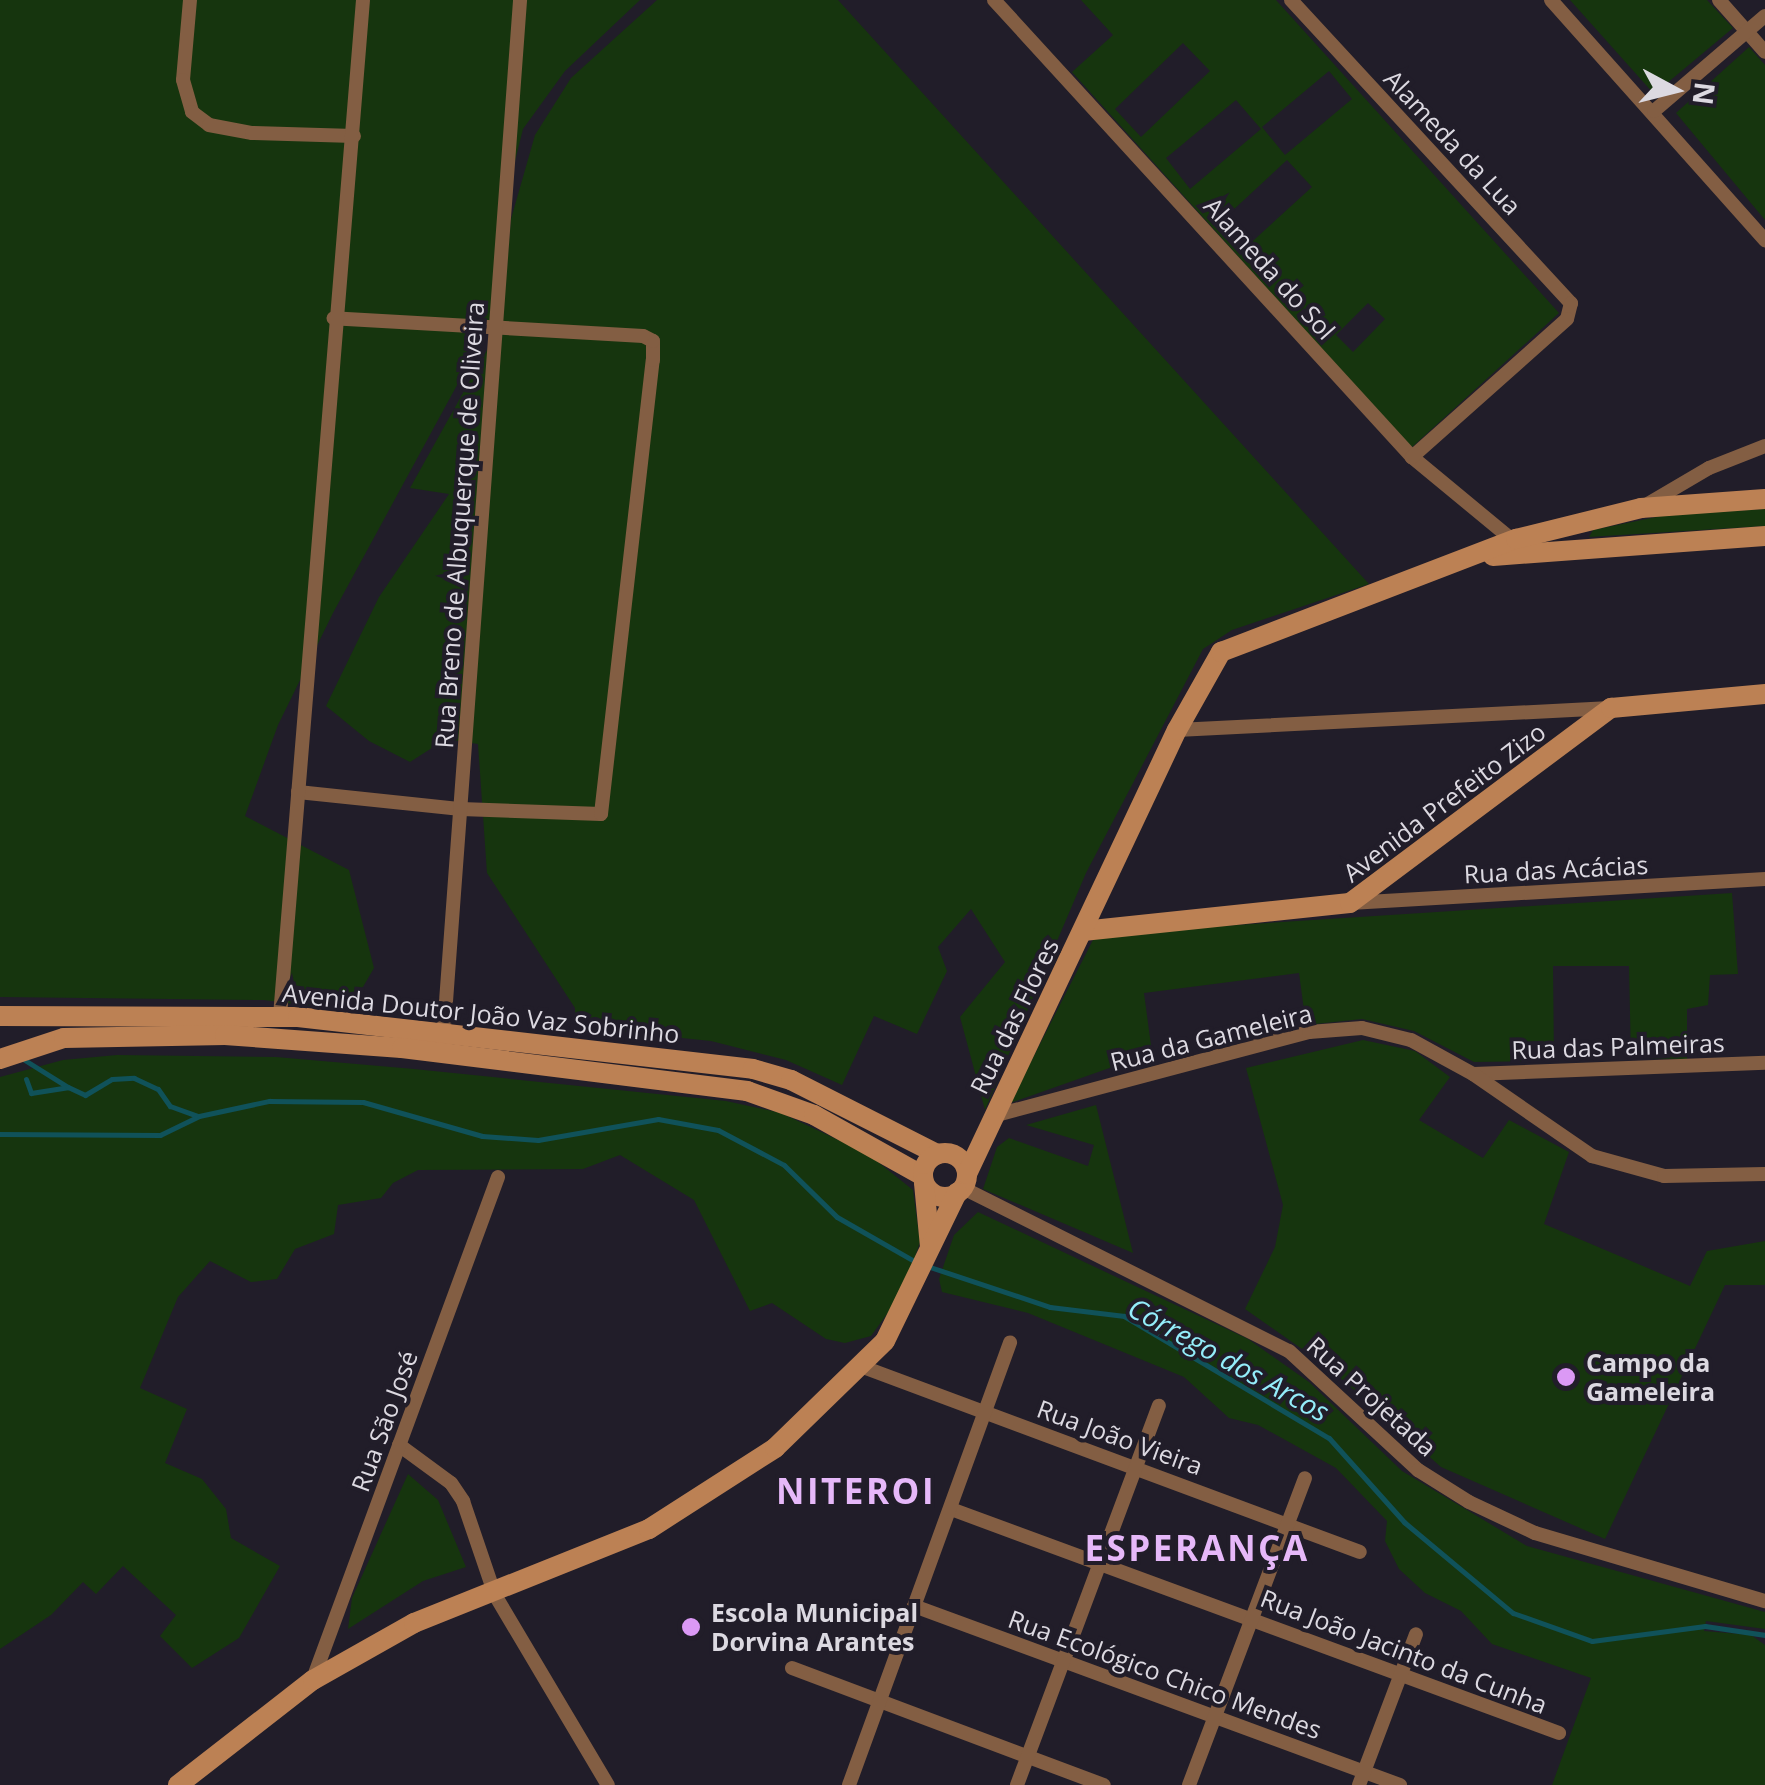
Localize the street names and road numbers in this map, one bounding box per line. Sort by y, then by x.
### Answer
street label: Alameda da Lua [1378,63,1528,221]
street label: Alameda do Sol [1198,191,1342,345]
street label: Rua Breno de Albuquerque de Oliveira [428,301,490,749]
street label: Avenida Prefeito Zizo [1337,716,1551,888]
street label: Rua das Acácias [1463,849,1649,889]
street label: Rua das Flores [963,933,1065,1099]
street label: Avenida Doutor João Vaz Sobrinho [281,977,681,1049]
street label: Rua da Gameleira [1107,997,1315,1077]
street label: Rua das Palmeiras [1511,1027,1725,1065]
street label: Rua Projetada [1301,1330,1443,1462]
street label: Rua São José [345,1346,423,1496]
street label: Rua João Vieira [1033,1393,1207,1481]
street label: Rua João Jacinto da Cunha [1257,1582,1551,1720]
street label: Rua Ecológico Chico Mendes [1004,1603,1326,1745]

